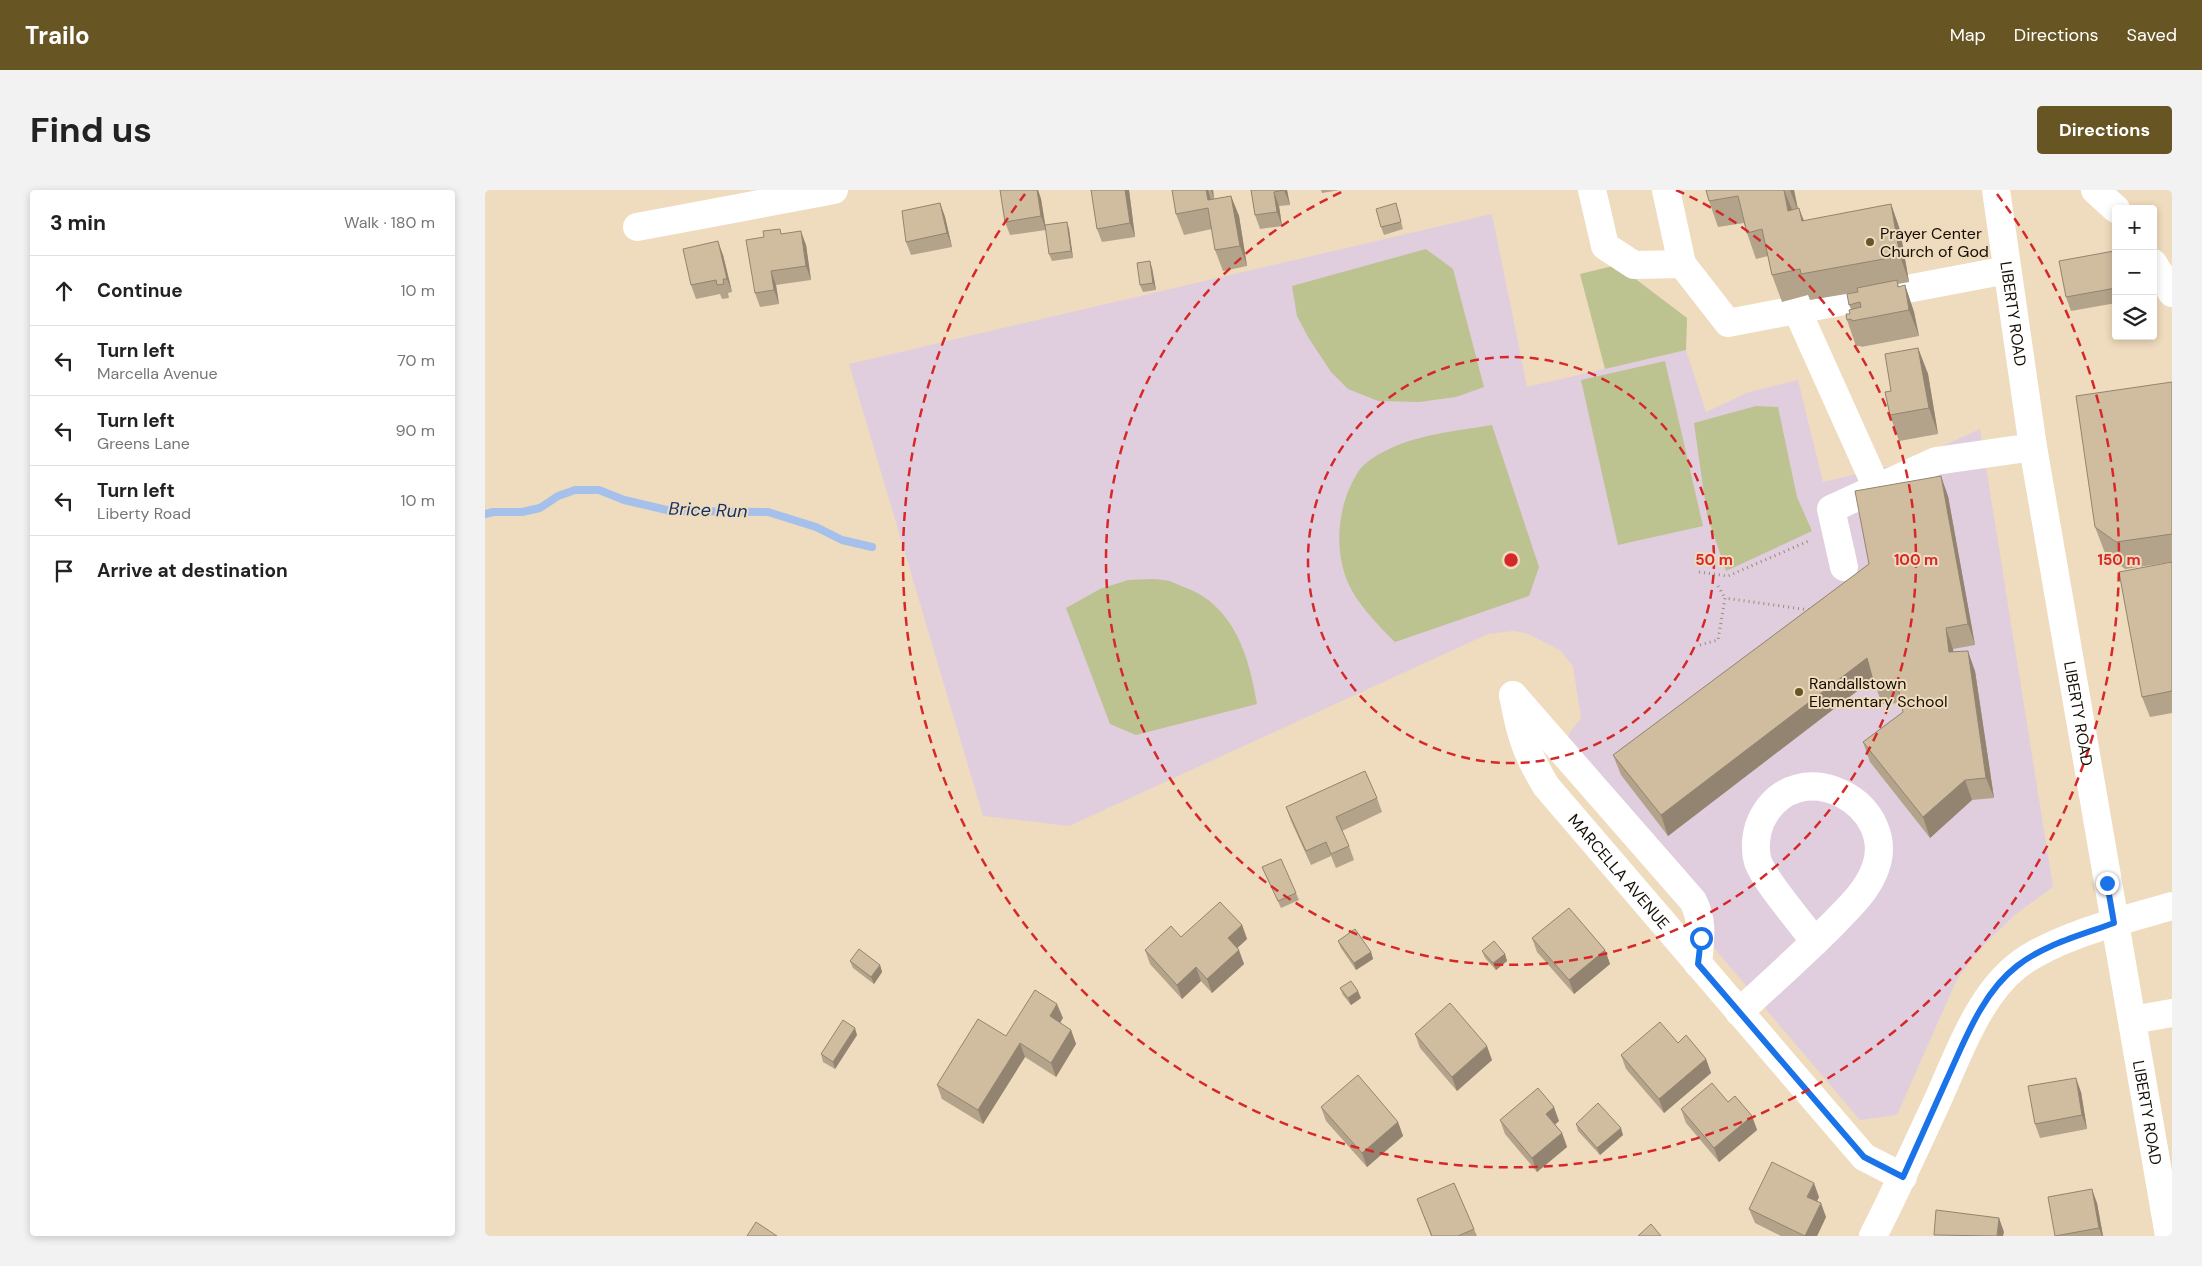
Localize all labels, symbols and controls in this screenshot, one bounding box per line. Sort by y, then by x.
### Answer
text: Trailo [25,20,90,51]
text: Map [1950,23,1986,47]
text: Directions [2014,23,2099,47]
text: Saved [2127,23,2177,47]
button: Directions [2037,106,2172,154]
text: Find us [30,107,152,153]
map controls [2112,205,2157,340]
button: + [2112,205,2157,250]
text: 3 min [50,209,106,237]
text: Walk · 180 m [344,212,435,233]
place label: Prayer Center Church of God [1880,223,1989,262]
marker: Prayer Center Church of God [1864,236,1876,248]
button: − [2112,250,2157,295]
street label: LIBERTY ROAD [1995,260,2031,368]
icon: ahead [50,277,78,305]
text: Continue [97,278,183,303]
text: 10 m [401,280,435,301]
button: layers [2112,295,2157,340]
text: Turn left [97,338,175,363]
icon: left [50,347,78,375]
text: 70 m [397,350,435,371]
text: Marcella Avenue [97,363,217,384]
text: Turn left [97,408,175,433]
icon: left [50,417,78,445]
text: 90 m [395,420,435,441]
text: Greens Lane [97,433,190,454]
text: Turn left [97,478,175,503]
icon: left [50,487,78,515]
text: 10 m [401,490,435,511]
water label: Brice Run [668,497,748,523]
text: Liberty Road [97,503,191,524]
text: 50 m [1695,550,1733,570]
text: 100 m [1894,550,1938,570]
text: 150 m [2098,550,2141,570]
centre of rings [1502,551,1520,569]
icon: arrive [50,557,78,585]
text: Arrive at destination [97,558,288,583]
street label: LIBERTY ROAD [2059,660,2098,767]
place label: Randallstown Elementary School [1809,673,1947,712]
marker: Randallstown Elementary School [1793,686,1805,698]
street label: MARCELLA AVENUE [1564,810,1674,934]
route end [2096,872,2119,895]
route start [1690,927,1713,950]
street label: LIBERTY ROAD [2128,1059,2167,1166]

